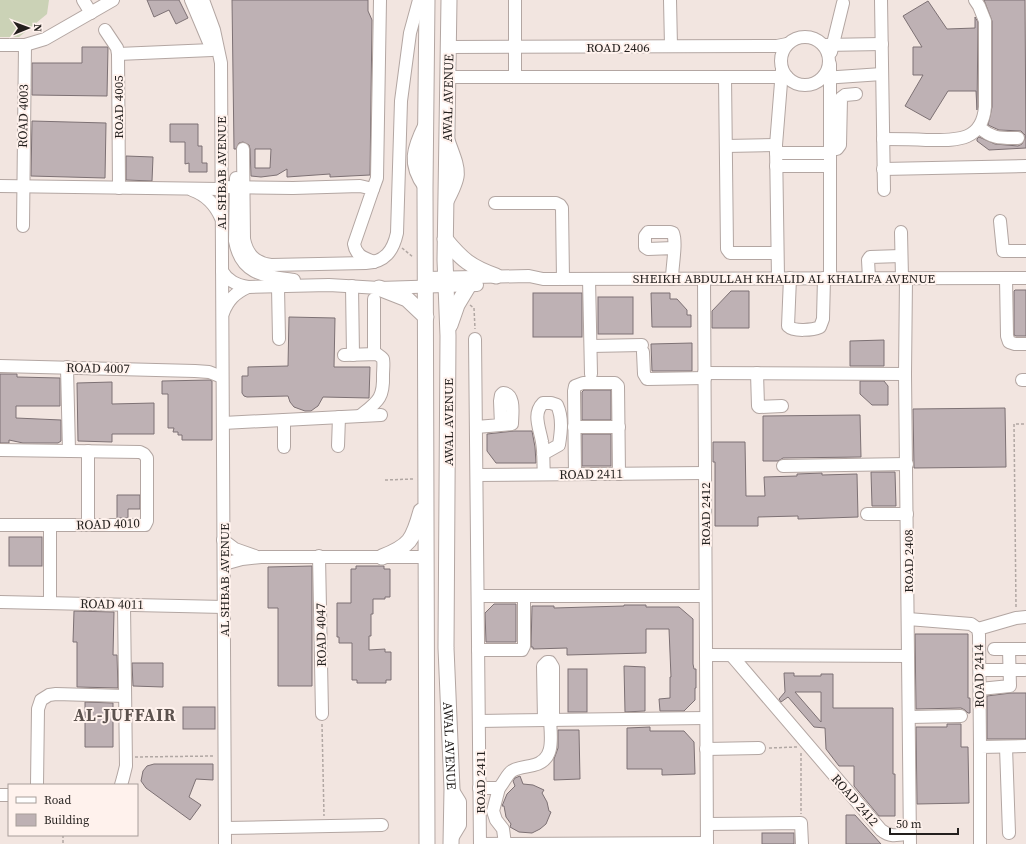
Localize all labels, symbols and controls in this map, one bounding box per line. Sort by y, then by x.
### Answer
north arrow [8,8,48,48]
text: N [30,24,45,32]
street label: ROAD 2406 [586,39,650,56]
street label: AWAL AVENUE [439,54,457,142]
street label: ROAD 4005 [110,75,127,139]
street label: ROAD 4003 [14,84,32,148]
street label: AL SHBAB AVENUE [213,116,230,230]
street label: SHEIKH ABDULLAH KHALID AL KHALIFA AVENUE [633,270,935,287]
street label: ROAD 4007 [66,359,130,377]
street label: AWAL AVENUE [440,378,457,466]
street label: ROAD 2411 [559,465,623,483]
street label: ROAD 2412 [697,482,714,546]
street label: ROAD 4010 [76,514,140,534]
street label: AL SHBAB AVENUE [216,523,233,637]
street label: ROAD 2408 [900,529,917,593]
street label: ROAD 4011 [80,595,144,613]
street label: ROAD 4047 [312,603,330,667]
street label: ROAD 2414 [970,644,988,708]
street label: AWAL AVENUE [440,702,461,790]
district label: AL-JUFFAIR [74,703,176,727]
street label: ROAD 2411 [472,750,489,814]
street label: ROAD 2412 [828,770,882,830]
legend [8,784,138,836]
text: Road [44,792,71,808]
scale bar [890,810,958,836]
text: Building [44,812,89,828]
text: 50 m [896,816,922,832]

